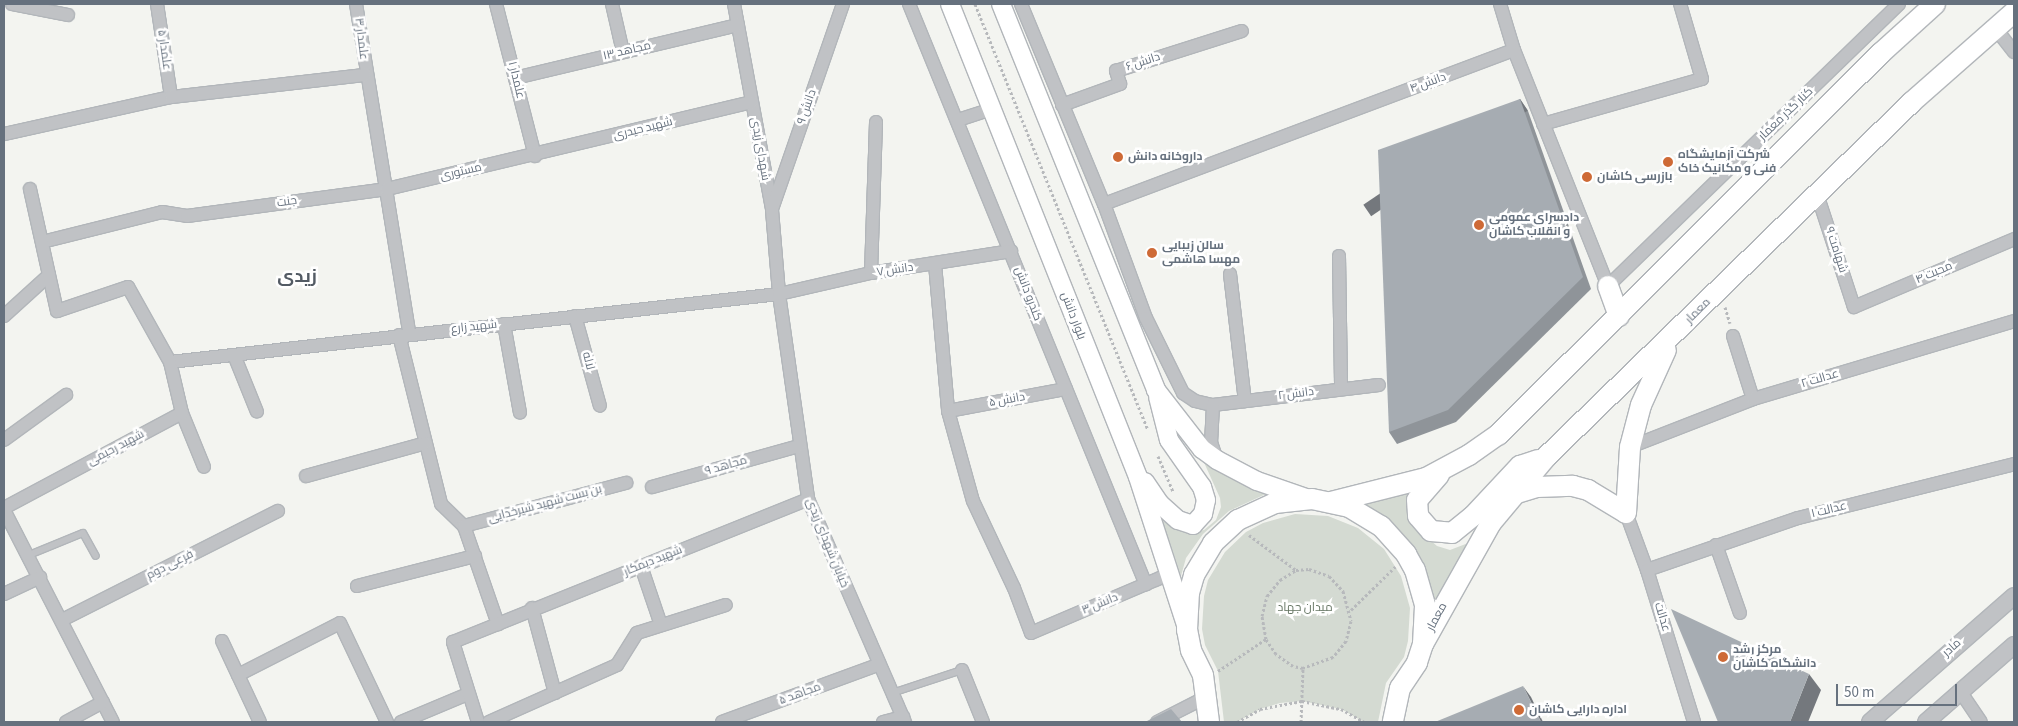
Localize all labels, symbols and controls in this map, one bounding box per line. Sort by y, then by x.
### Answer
street label: علمدار ۳ [351,17,371,61]
street label: علمدار ۵ [154,29,174,71]
street label: مجاهد ۱۳ [602,39,652,63]
street label: دانش ۶ [1124,50,1162,74]
street label: علمدار ۱ [504,60,528,100]
street label: دانش ۴ [1408,70,1448,96]
street label: کنار گذر معمار [1756,84,1816,144]
street label: دانش ۹ [794,88,820,126]
street label: شهید حیدری [612,115,674,143]
street label: شهدای زیدی [747,116,773,182]
place label: شرکت آزمایشگاه فنی و مکانیک خاک [1678,148,1776,176]
place label: داروخانه دانش [1128,150,1202,164]
marker: داروخانه دانش [1112,151,1124,163]
marker: شرکت آزمایشگاه فنی و مکانیک خاک [1662,156,1674,168]
street label: مستوری [439,160,483,184]
place label: بازرسی کاشان [1597,170,1672,184]
marker: بازرسی کاشان [1581,171,1593,183]
street label: جنت [276,193,298,211]
place label: دادسرای عمومی و انقلاب کاشان [1489,211,1579,239]
marker: دادسرای عمومی و انقلاب کاشان [1473,219,1485,231]
street label: شهامت ۹ [1822,225,1850,275]
place label: سالن زیبایی مهسا هاشمی [1162,239,1240,267]
marker: سالن زیبایی مهسا هاشمی [1146,247,1158,259]
street label: محبت ۴ [1913,259,1955,287]
street label: دانش ۷ [876,260,914,280]
street label: کندرو دانش [1011,265,1045,323]
district label: زیدی [277,266,317,288]
street label: بلوار دانش [1057,290,1089,342]
street label: معمار [1682,295,1714,327]
street label: شهید زارع [450,317,498,337]
street label: لاله [579,350,597,372]
street label: عدالت ۲ [1799,366,1841,392]
street label: دانش ۲ [1277,385,1315,403]
street label: دانش ۵ [988,390,1026,410]
street label: شهید رحیمی [85,427,147,469]
street label: مجاهد ۹ [703,453,749,479]
street label: بن بست شهید شیرخدایی [487,482,603,526]
street label: خیابان شهدای زیدی [803,496,851,590]
street label: عدالت ۱ [1810,499,1848,521]
street label: شهید دیمکار [622,543,684,579]
street label: فرعی دوم [144,547,196,583]
street label: دانش ۳ [1080,590,1120,618]
street label: معمار [1424,600,1450,634]
park label: میدان جهاد [1277,601,1333,615]
street label: عدالت [1651,601,1673,633]
street label: مادر [1940,636,1964,660]
place label: مرکز رشد دانشگاه کاشان [1733,643,1816,671]
marker: مرکز رشد دانشگاه کاشان [1717,651,1729,663]
scale bar [1838,674,1959,706]
street label: مجاهد ۵ [777,680,823,708]
text: 50 m [1844,682,1874,703]
place label: اداره دارایی کاشان [1529,703,1627,717]
marker: اداره دارایی کاشان [1513,704,1525,716]

